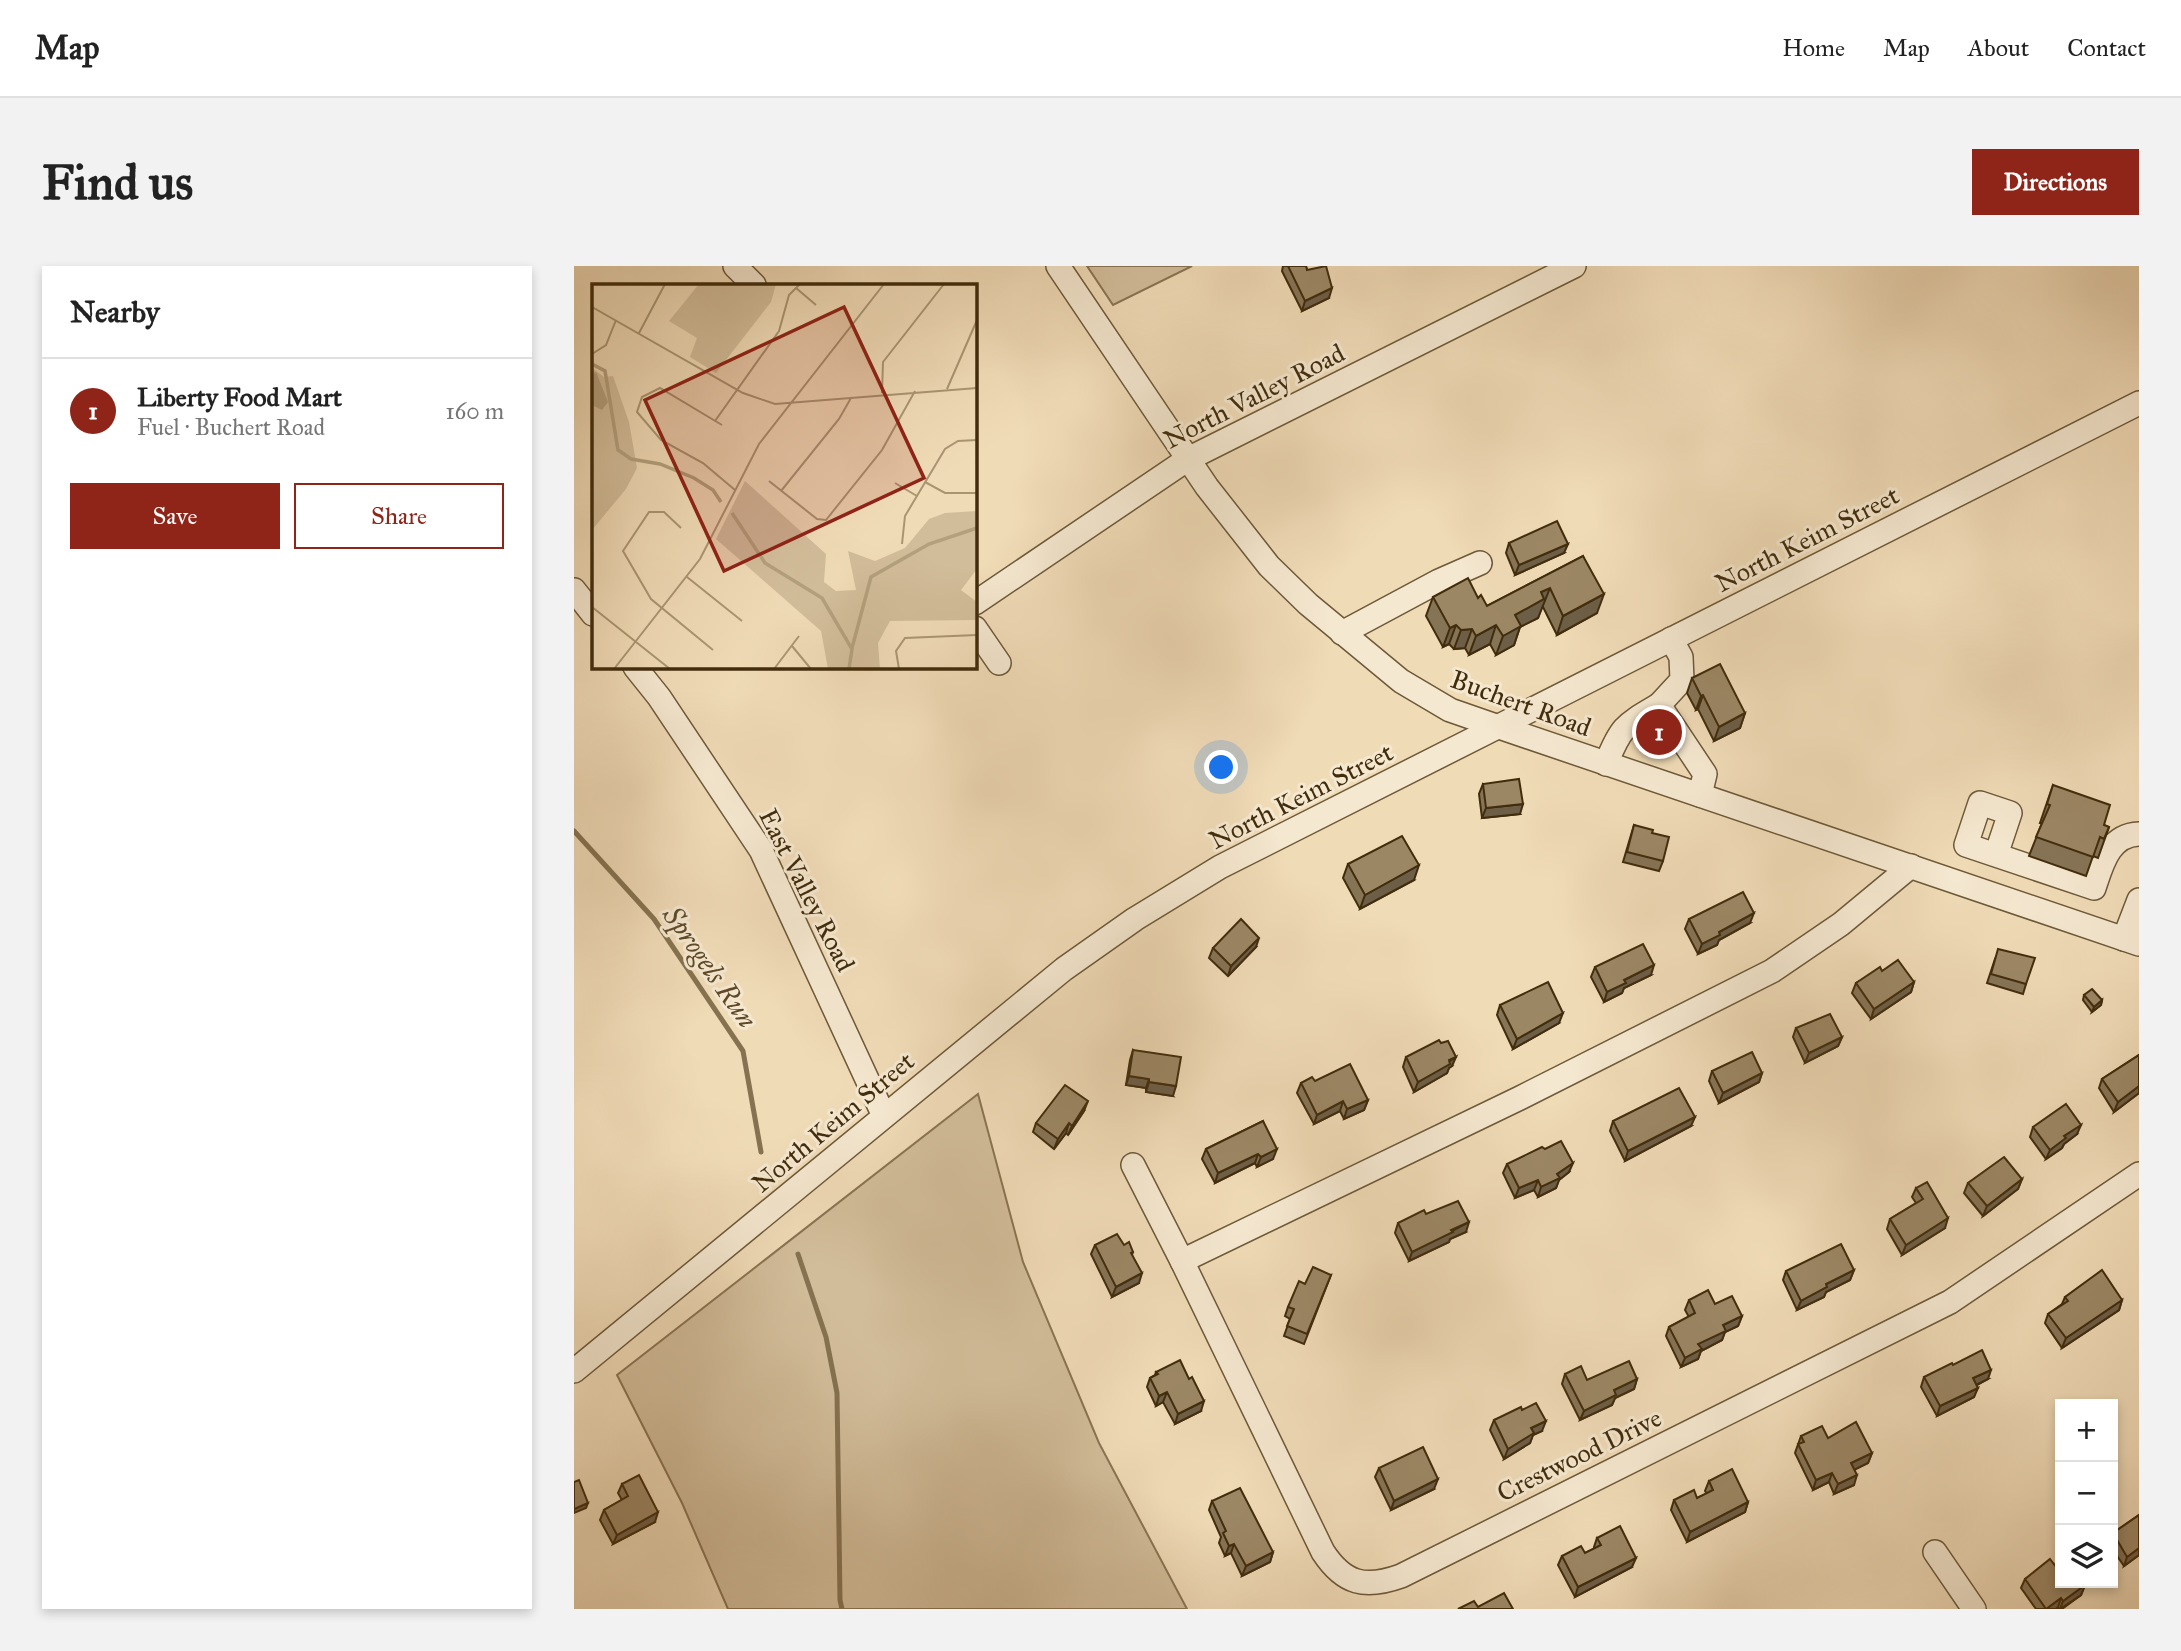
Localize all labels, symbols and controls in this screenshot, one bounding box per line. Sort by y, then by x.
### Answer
text: Map [35,28,99,68]
text: Home [1782,33,1845,63]
text: Map [1883,33,1930,63]
text: About [1968,33,2029,63]
text: Contact [2067,33,2146,63]
button: Directions [1972,149,2139,215]
text: Find us [42,153,193,212]
inset map [592,284,976,668]
text: Nearby [70,294,160,330]
street label: North Valley Road [1158,337,1350,455]
text: Liberty Food Mart [137,381,342,413]
text: 1 [88,397,98,425]
text: 160 m [446,397,504,425]
text: Fuel · Buchert Road [137,413,325,441]
street label: North Keim Street [1710,479,1904,599]
button: Save [70,483,280,549]
button: Share [294,483,504,549]
street label: Buchert Road [1446,663,1596,743]
pin: 1 [1636,706,1682,758]
street label: North Keim Street [1204,736,1398,856]
your location [1204,750,1238,784]
street label: East Valley Road [752,803,862,977]
water label: Sprogels Run [655,898,765,1035]
street label: North Keim Street [745,1045,921,1199]
map controls [2055,1399,2118,1588]
button: + [2055,1399,2118,1462]
street label: Crestwood Drive [1492,1401,1667,1509]
button: − [2055,1462,2118,1525]
button: layers [2055,1525,2118,1588]

